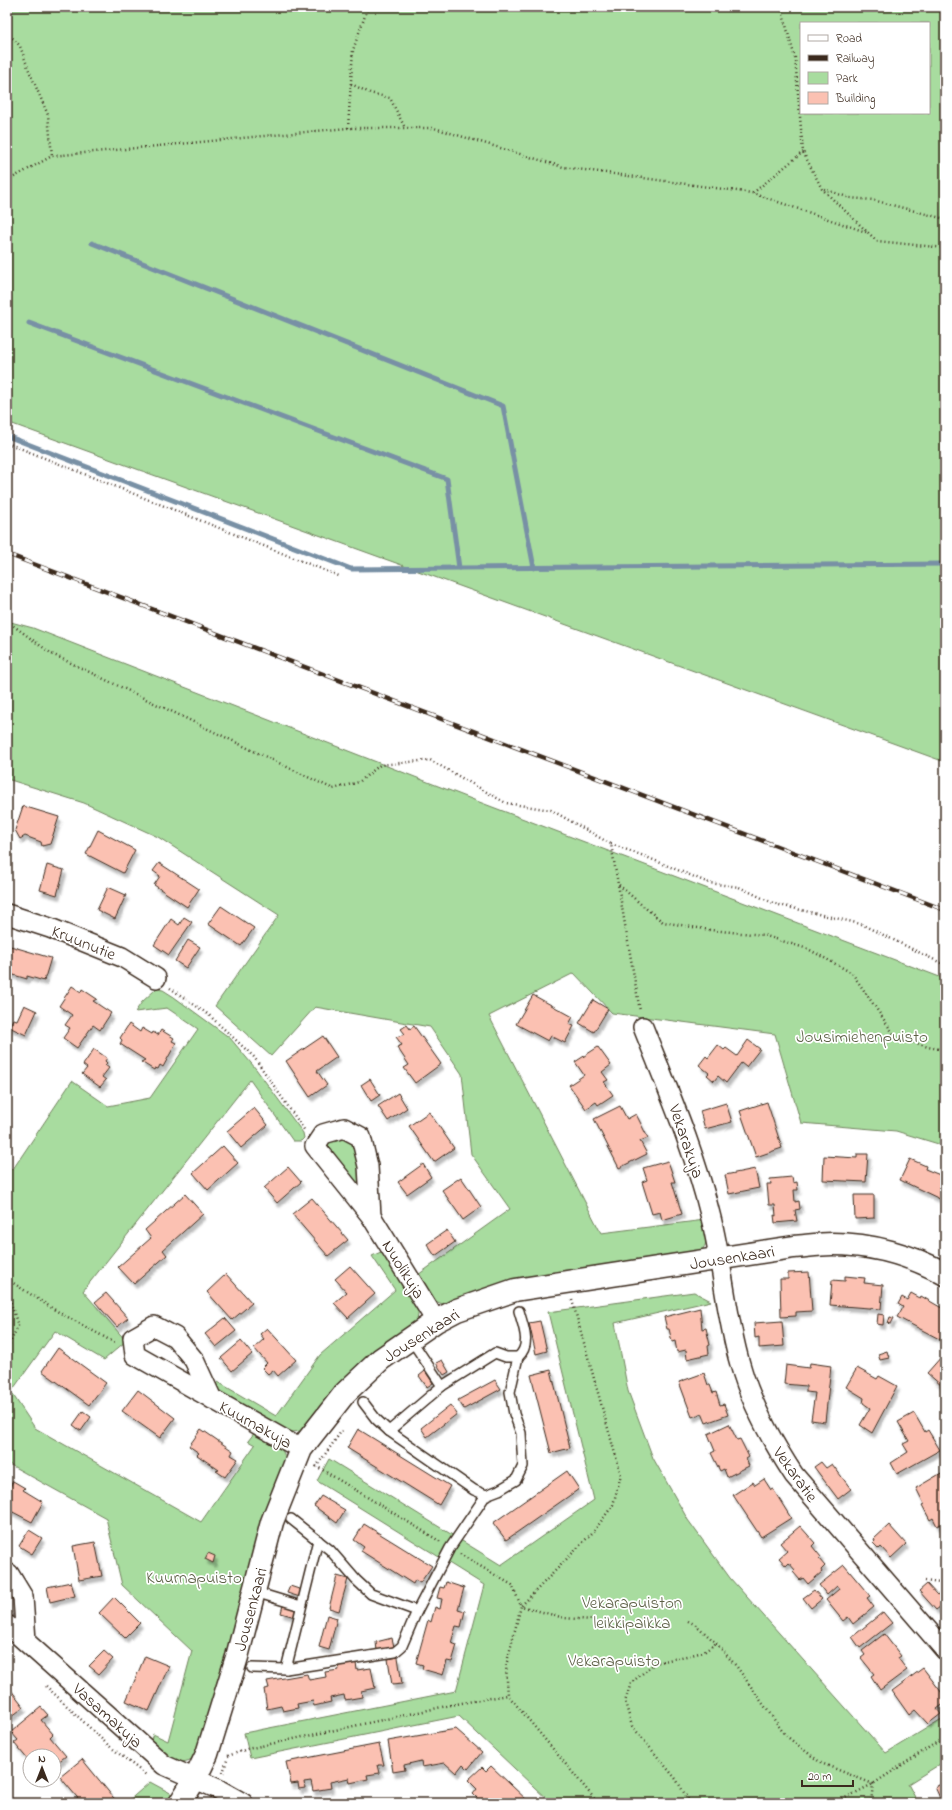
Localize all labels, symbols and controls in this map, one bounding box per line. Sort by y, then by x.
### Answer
legend [800,22,930,114]
text: Road [836,30,862,48]
text: Railway [836,50,875,69]
text: Park [836,70,858,88]
text: Building [835,90,875,109]
street label: Kruunutie [48,919,120,968]
park label: Jousimiehenpuisto [796,1025,928,1050]
street label: Vekarakuja [661,1100,710,1182]
street label: Nuolikuja [375,1236,431,1304]
street label: Jousenkaari [688,1239,776,1278]
street label: Jousenkaari [379,1303,465,1370]
street label: Kuurnakuja [214,1395,296,1456]
street label: Vekaratie [766,1441,824,1508]
street label: Jousenkaari [228,1565,275,1654]
park label: Kuurnapuisto [146,1566,242,1591]
park label: Vekarapuiston leikkipaikka [581,1591,682,1636]
park label: Vekarapuisto [567,1649,660,1674]
street label: Vasamakuja [66,1677,148,1755]
north arrow [22,1748,62,1788]
text: N [38,1751,46,1767]
scale bar [802,1762,853,1788]
text: 20 m [808,1768,831,1786]

